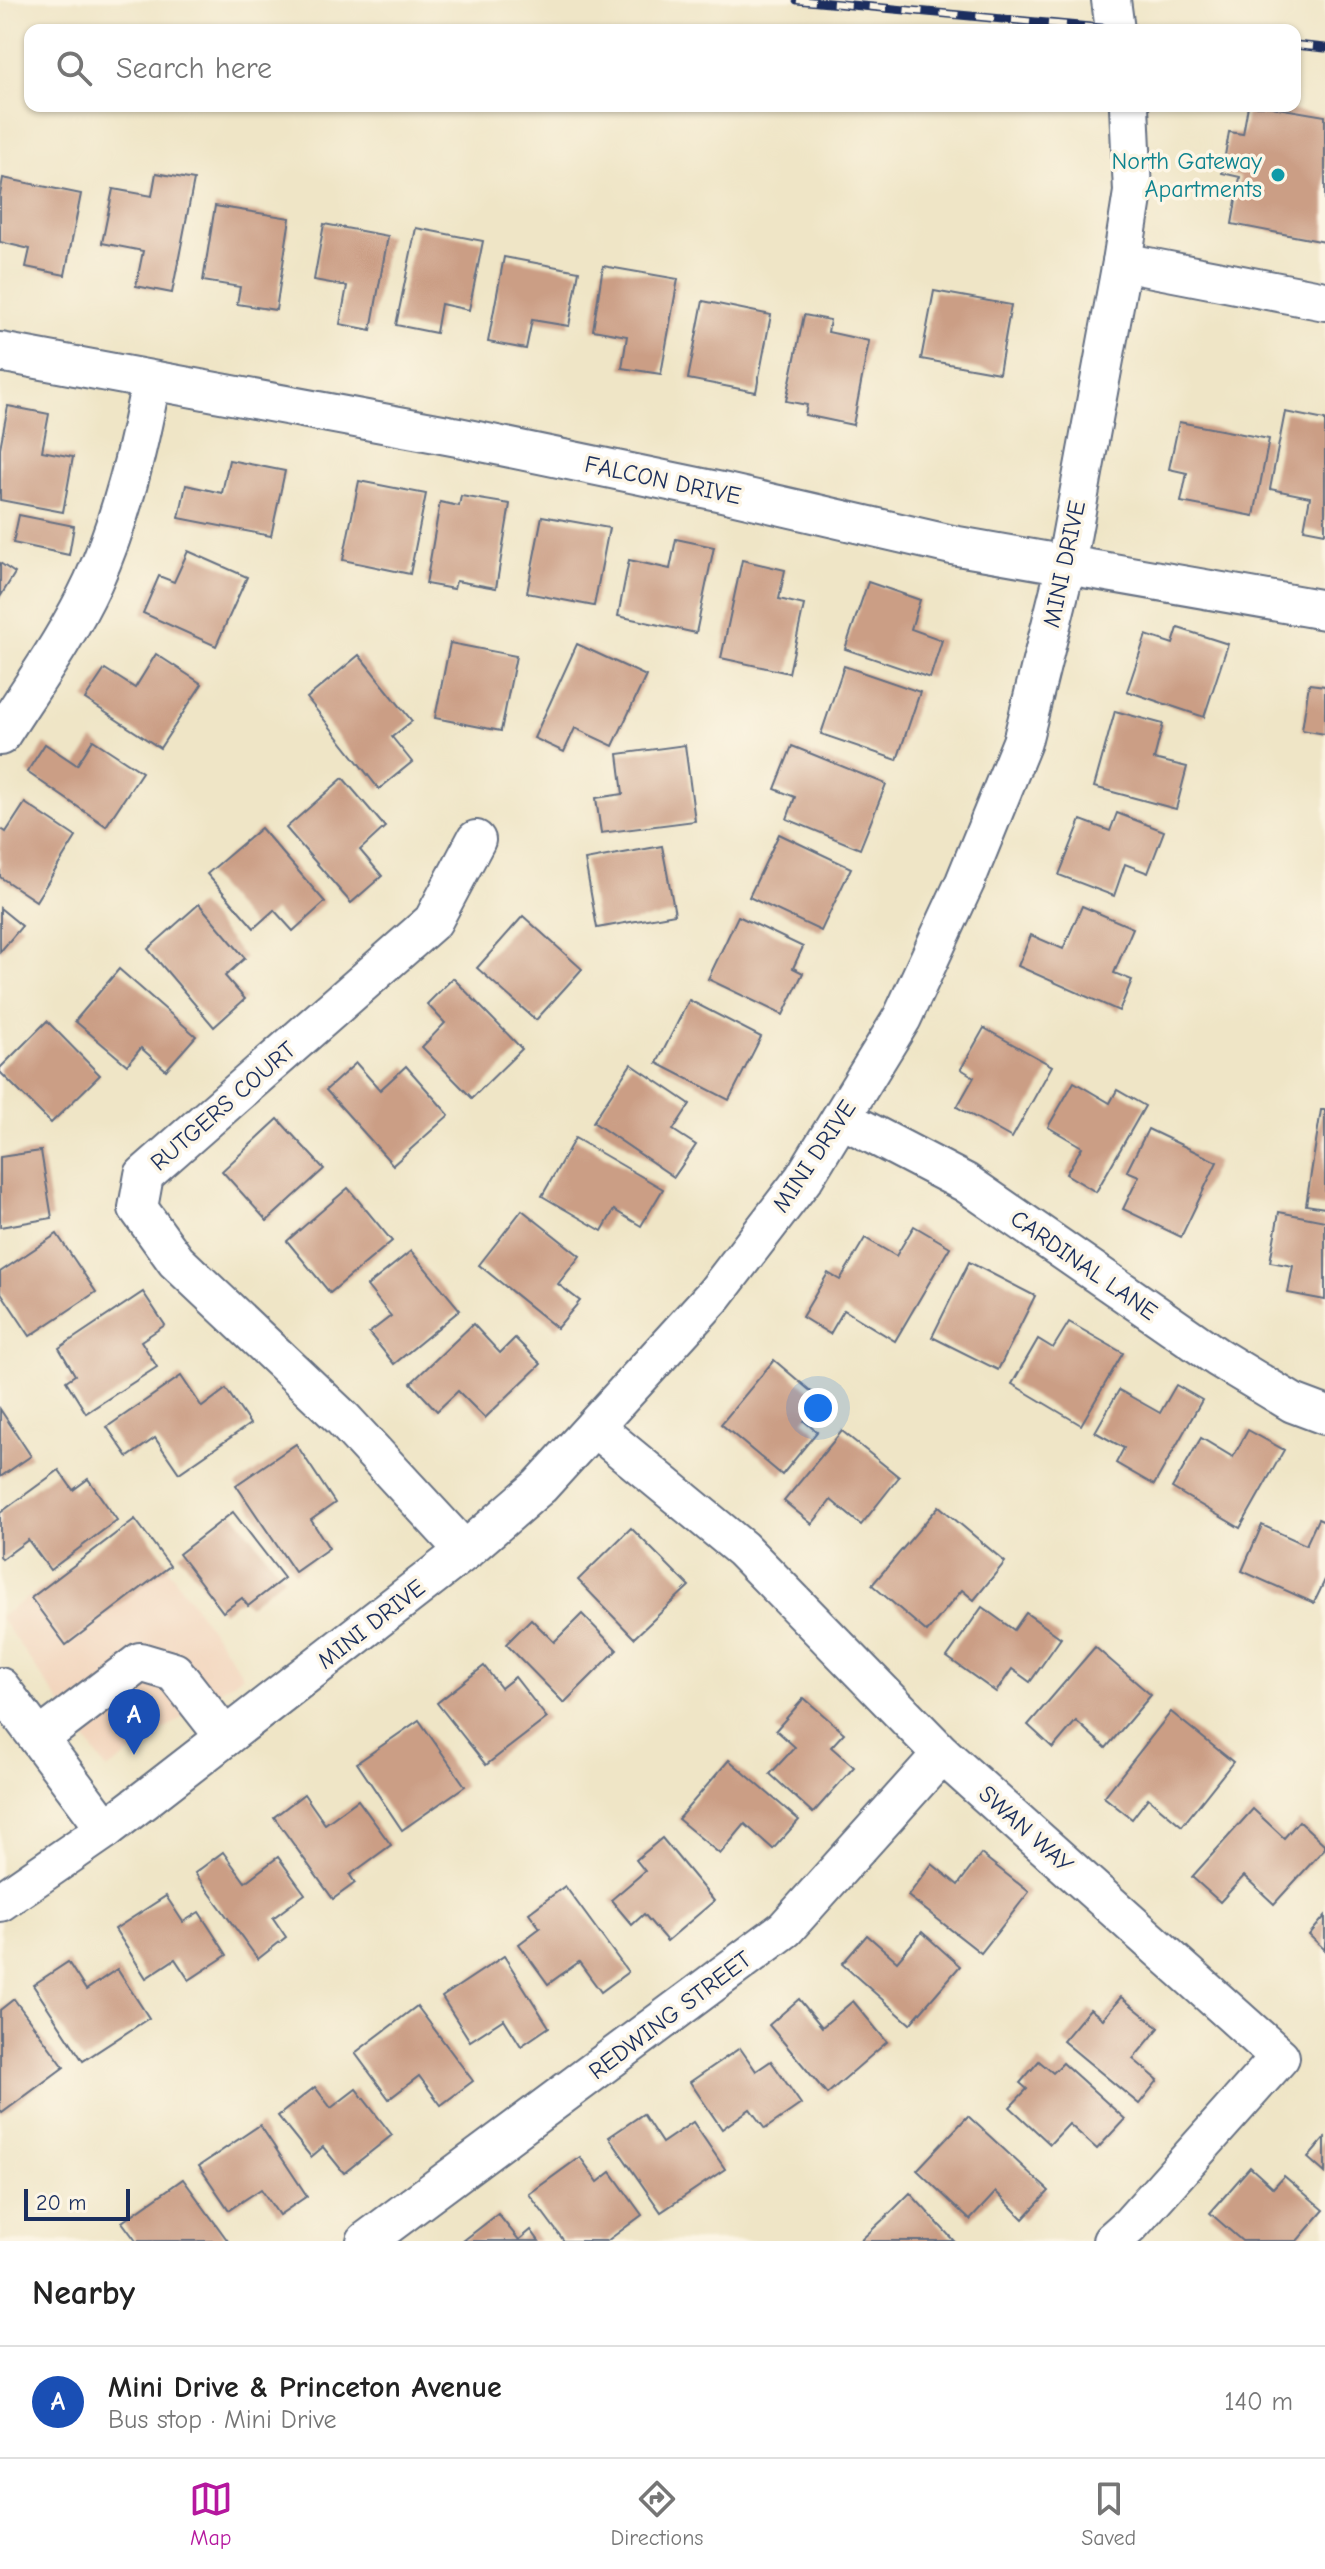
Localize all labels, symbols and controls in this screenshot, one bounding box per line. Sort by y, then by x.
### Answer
search box [24,24,1301,112]
icon: search [52,46,96,90]
text: Search here [116,51,272,86]
place label: North Gateway Apartments [1111,147,1262,203]
marker: North Gateway Apartments [1269,166,1287,184]
street label: FALCON DRIVE [582,450,744,510]
street label: MINI DRIVE [1037,498,1091,630]
street label: RUTGERS COURT [145,1035,302,1177]
street label: MINI DRIVE [766,1095,862,1217]
street label: CARDINAL LANE [1005,1204,1163,1326]
your location [798,1388,838,1428]
street label: MINI DRIVE [312,1573,430,1675]
pin: A [108,1689,160,1755]
street label: SWAN WAY [973,1779,1079,1879]
street label: REDWING STREET [583,1945,757,2085]
scale bar [24,2185,130,2221]
text: 20 m [36,2190,86,2216]
text: Nearby [32,2273,135,2313]
text: Mini Drive & Princeton Avenue [108,2370,502,2405]
text: A [51,2387,65,2417]
text: 140 m [1224,2387,1293,2417]
text: Bus stop · Mini Drive [108,2405,337,2435]
tab: Map [189,2477,233,2551]
tab: Directions [611,2477,704,2551]
tab: Saved [1081,2477,1136,2551]

